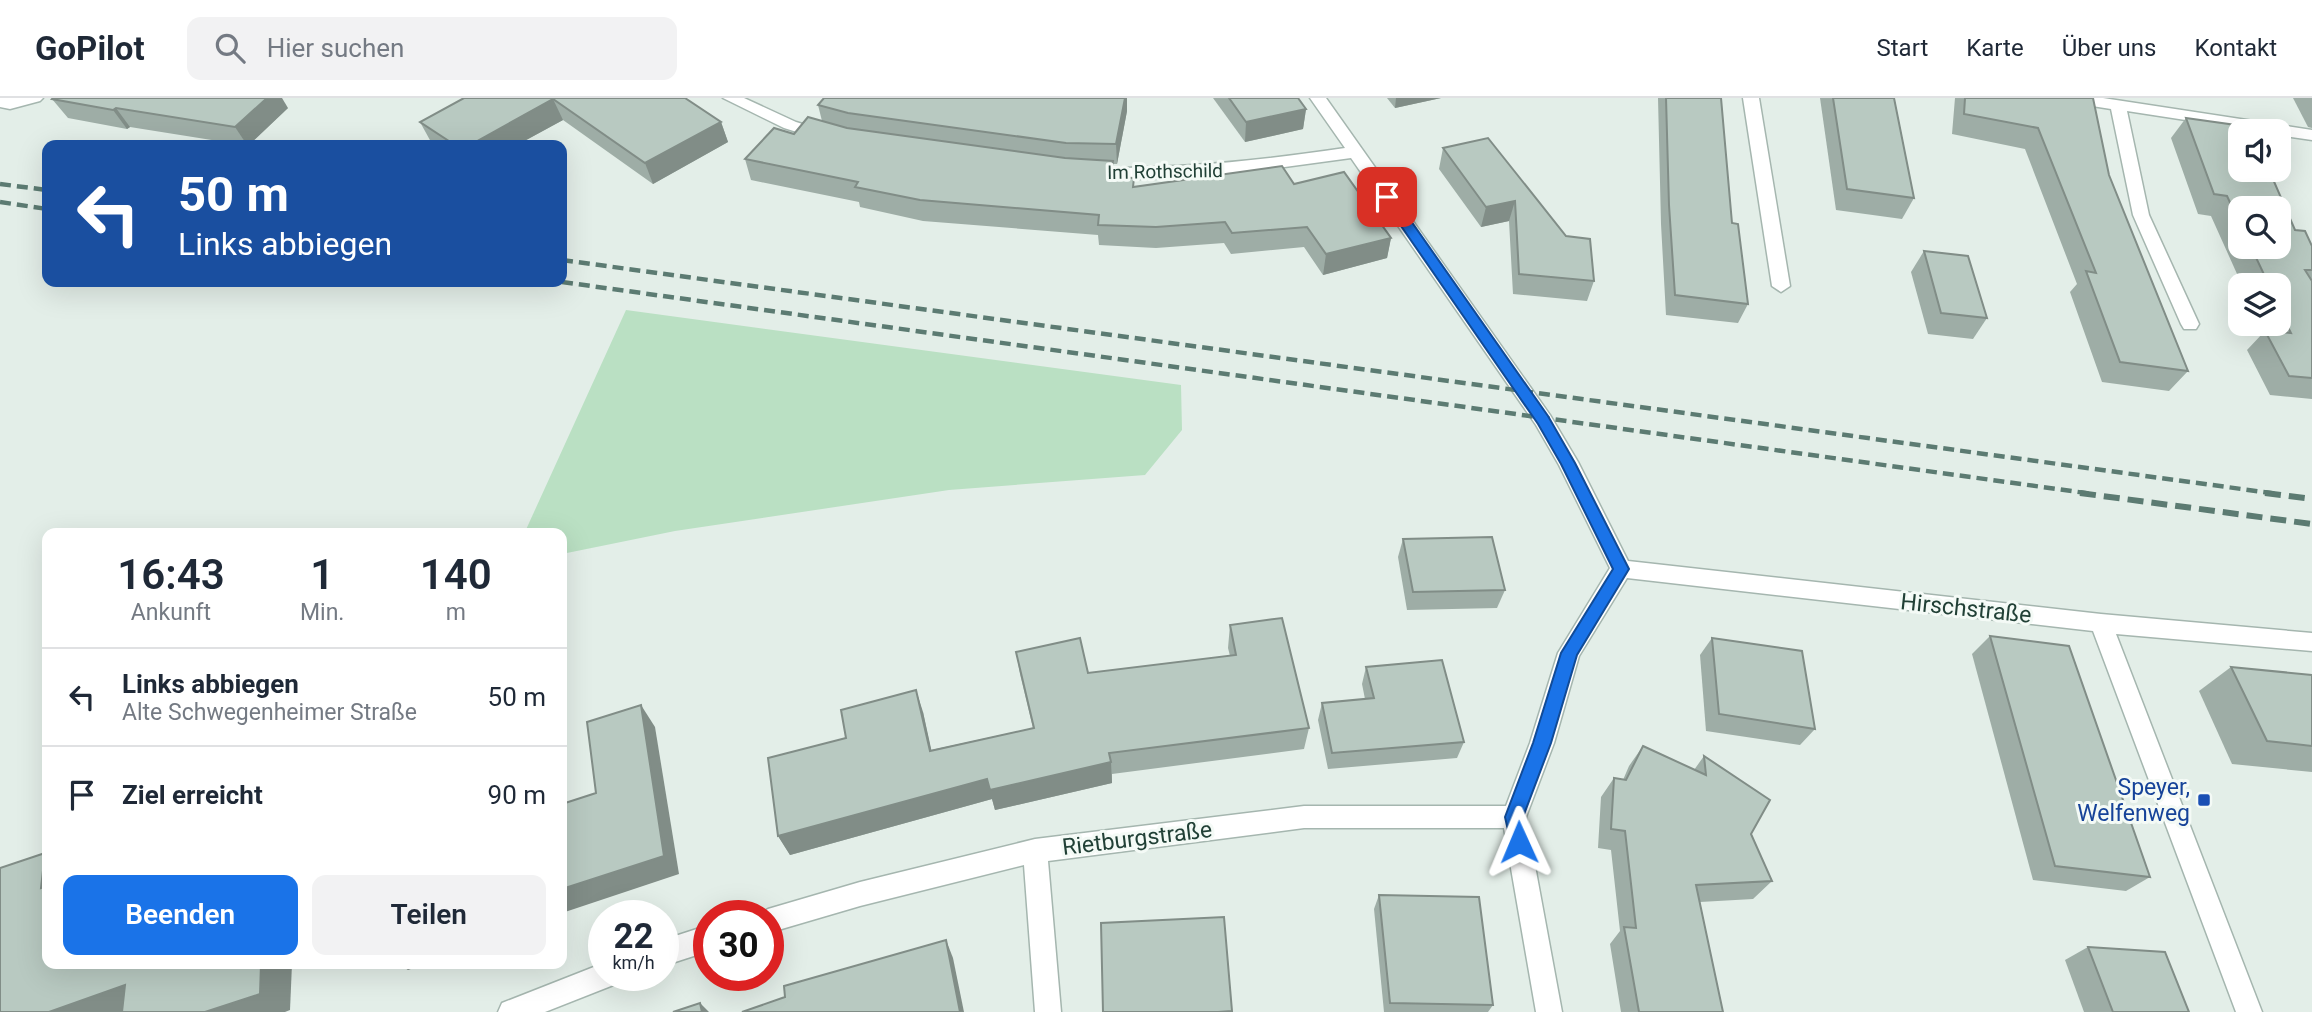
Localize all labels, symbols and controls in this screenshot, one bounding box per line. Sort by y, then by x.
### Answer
search box [187,17,677,80]
text: GoPilot [35,29,145,68]
icon: search [211,29,249,67]
text: Hier suchen [267,33,404,63]
text: Start [1877,34,1928,62]
text: Karte [1966,34,2024,62]
text: Über uns [2062,34,2156,62]
text: Kontakt [2194,34,2277,62]
map controls [2228,119,2291,336]
button: sound [2228,119,2291,182]
street label: Im Rothschild [1107,159,1223,184]
text: 50 m [178,166,289,223]
pin [1357,167,1417,227]
icon: left [63,168,154,259]
icon: arrive [1368,178,1406,216]
button: search [2228,196,2291,259]
text: Links abbiegen [178,225,392,263]
button: layers [2228,273,2291,336]
text: 16:43 [117,550,225,599]
text: 1 [310,550,334,599]
text: 140 [420,550,492,599]
street label: Hirschstraße [1899,588,2033,629]
text: Ankunft [131,599,211,626]
text: Min. [300,599,344,626]
text: m [446,599,466,626]
text: Links abbiegen [122,669,299,699]
icon: left [63,678,101,716]
text: 50 m [488,682,546,712]
text: Alte Schwegenheimer Straße [122,699,417,726]
place label: Speyer, Welfenweg [2077,774,2190,827]
icon: arrive [63,776,101,814]
text: Ziel erreicht [122,780,263,810]
text: 90 m [488,780,546,810]
marker: Speyer, Welfenweg [2196,792,2212,808]
position arrow [1482,805,1556,879]
street label: Rietburgstraße [1061,816,1213,861]
button: Beenden [63,875,298,955]
button: Teilen [312,875,546,955]
speed limit sign: 30 [693,900,784,991]
text: 22 [613,916,654,957]
text: km/h [612,952,655,973]

